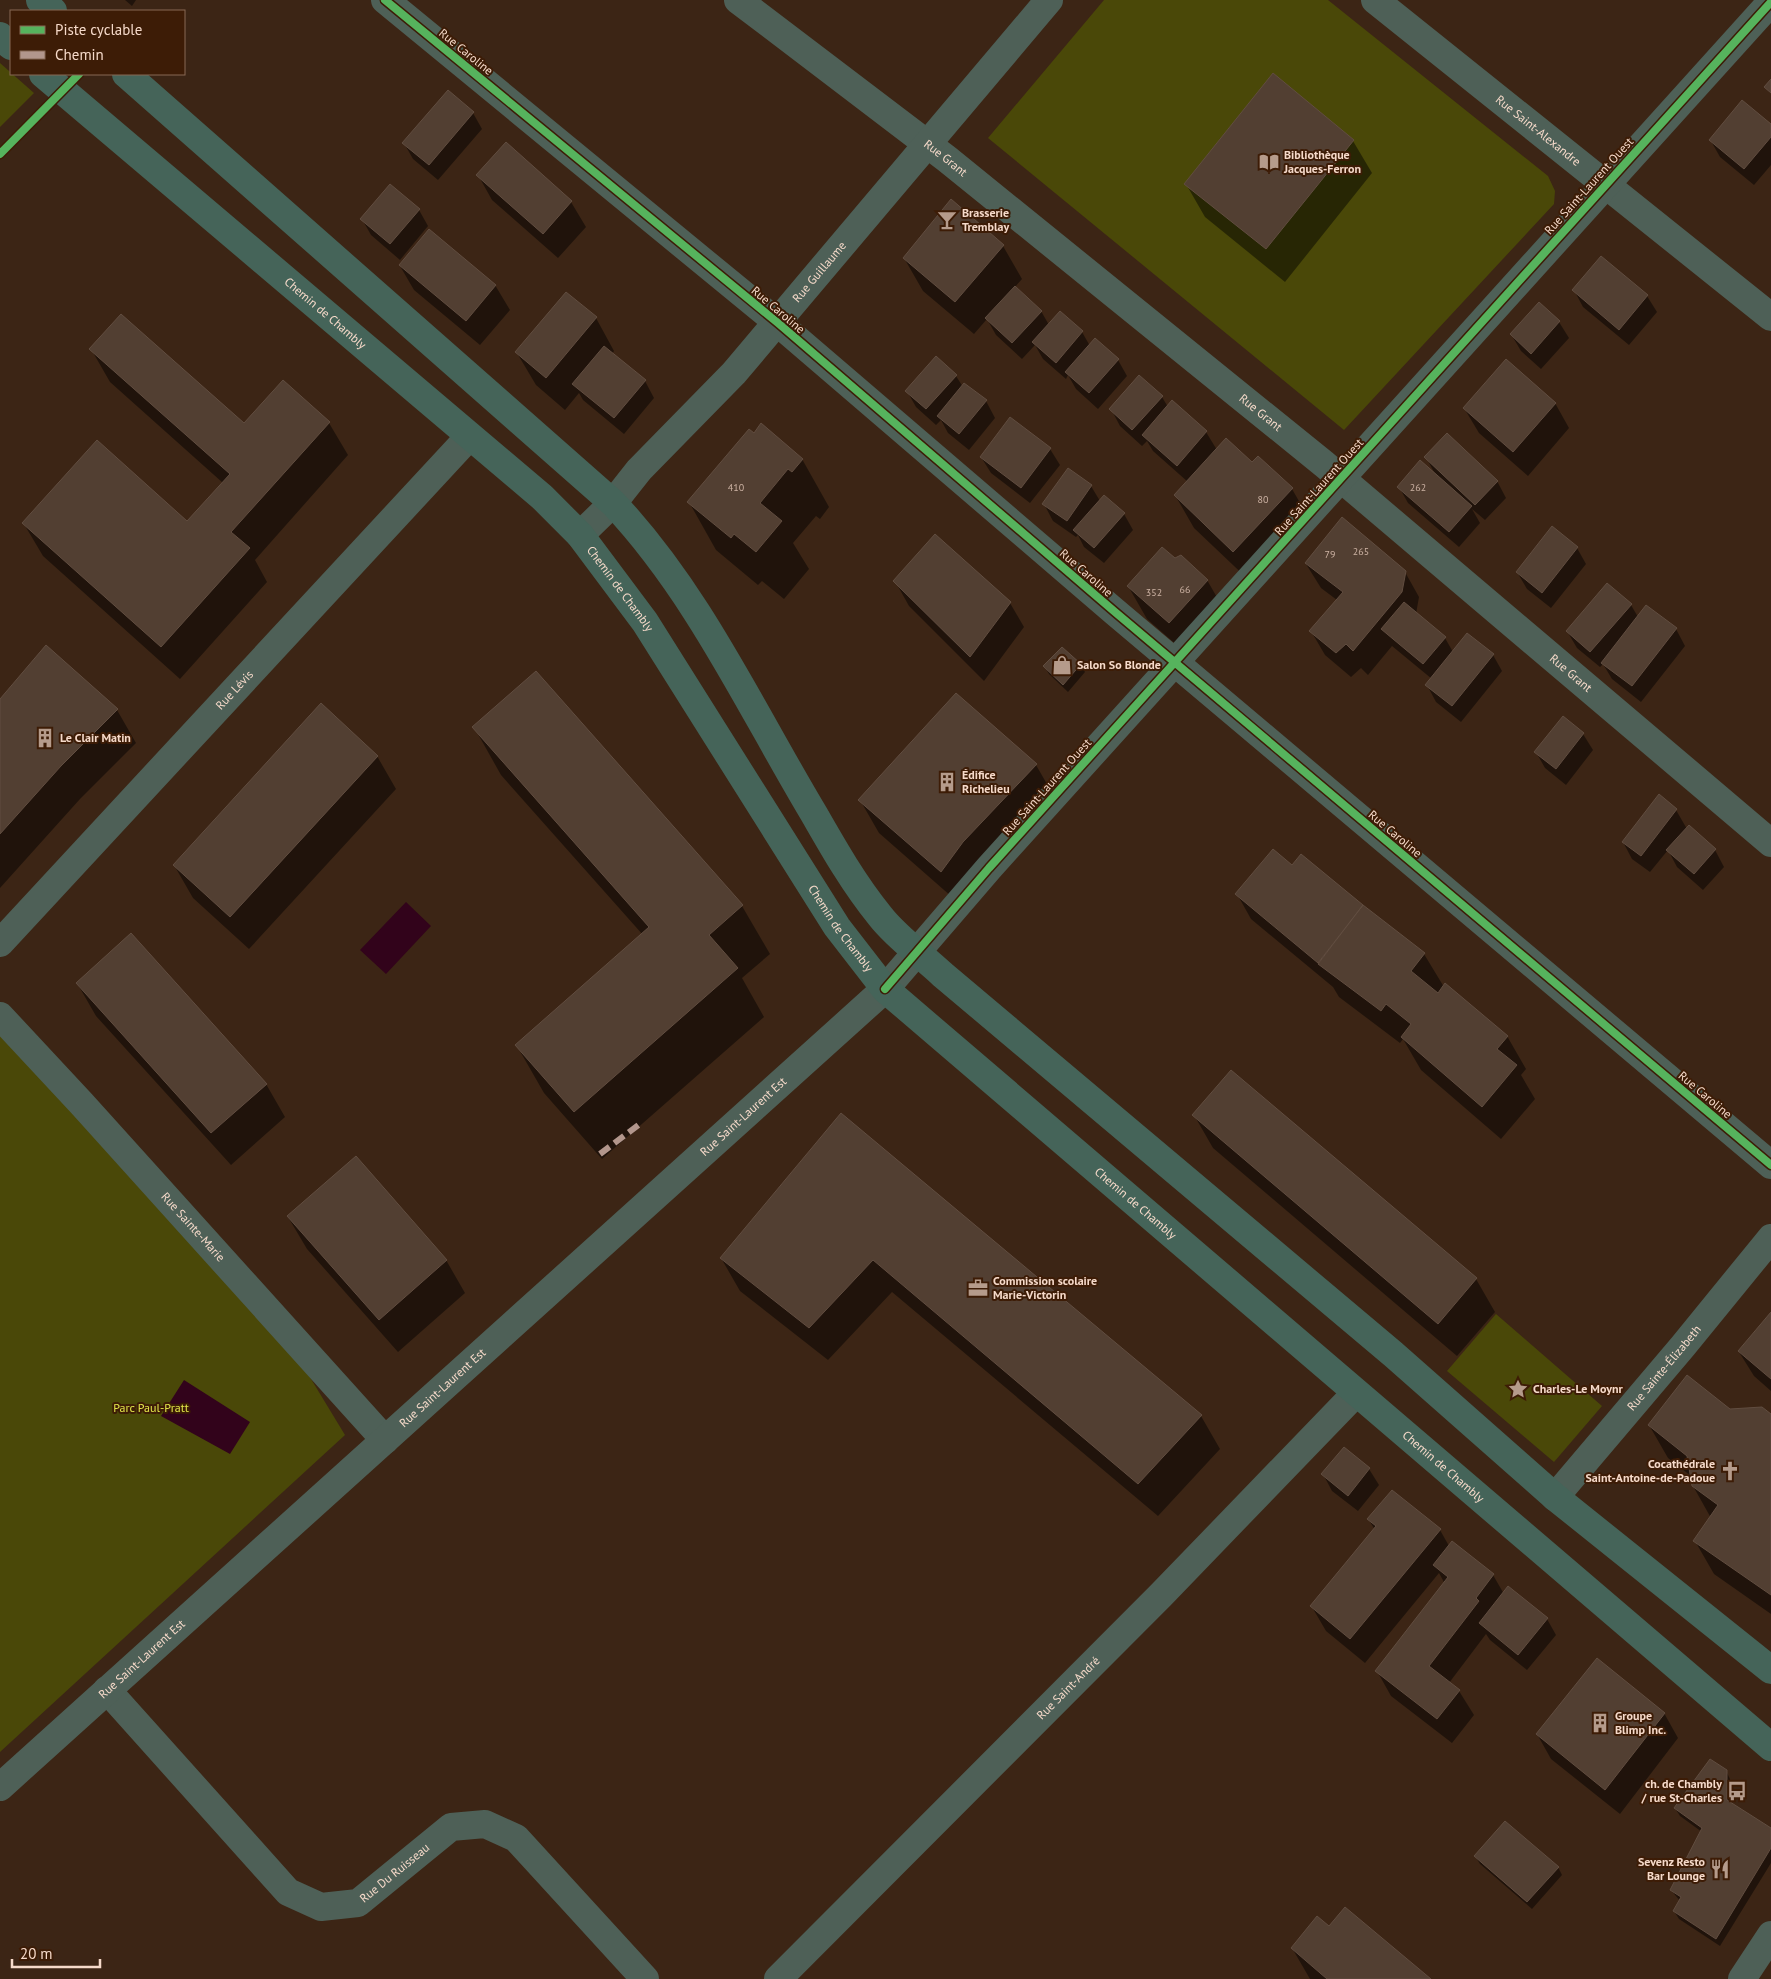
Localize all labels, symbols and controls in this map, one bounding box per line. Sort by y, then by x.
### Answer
legend [10,10,185,75]
text: Piste cyclable [55,20,142,39]
street label: Rue Caroline [436,25,496,78]
text: Chemin [55,45,104,64]
street label: Rue Saint-Alexandre [1493,92,1584,169]
street label: Rue Saint-Laurent Ouest [1541,134,1636,237]
street label: Rue Grant [921,136,971,179]
place label: Bibliothèque Jacques-Ferron [1283,147,1361,176]
library icon: Bibliothèque Jacques-Ferron [1258,151,1280,173]
place label: Brasserie Tremblay [962,205,1009,234]
bar icon: Brasserie Tremblay [936,209,958,231]
street label: Rue Guillaume [789,238,849,305]
street label: Chemin de Chambly [281,274,370,352]
street label: Rue Caroline [748,283,808,336]
street label: Rue Grant [1236,390,1285,434]
street label: Rue Saint-Laurent Ouest [1271,435,1366,538]
house number: 410 [728,481,745,494]
house number: 262 [1410,481,1426,494]
house number: 80 [1258,493,1269,506]
street label: Chemin de Chambly [584,543,657,634]
house number: 265 [1353,545,1369,558]
street label: Rue Caroline [1057,546,1116,600]
house number: 79 [1325,548,1335,561]
house number: 66 [1180,583,1190,596]
house number: 352 [1146,586,1162,599]
street label: Rue Grant [1547,651,1595,695]
shop icon: Salon So Blonde [1051,654,1073,676]
place label: Salon So Blonde [1077,657,1161,672]
street label: Rue Lévis [212,667,256,712]
building icon: Le Clair Matin [34,727,56,749]
place label: Le Clair Matin [60,730,131,745]
street label: Rue Saint-Laurent Ouest [999,735,1094,838]
place label: Édifice Richelieu [962,767,1010,796]
building icon: Édifice Richelieu [936,771,958,793]
street label: Rue Caroline [1365,807,1425,860]
street label: Chemin de Chambly [805,882,877,975]
street label: Rue Caroline [1675,1068,1735,1121]
street label: Rue Saint-Laurent Est [697,1074,789,1159]
street label: Chemin de Chambly [1092,1164,1180,1242]
street label: Rue Sainte-Marie [158,1189,228,1265]
place label: Commission scolaire Marie-Victorin [993,1273,1097,1302]
office icon: Commission scolaire Marie-Victorin [967,1277,989,1299]
street label: Rue Sainte-Élizabeth [1624,1322,1704,1413]
street label: Rue Saint-Laurent Est [396,1345,489,1430]
place icon: Charles-Le Moynr [1507,1378,1529,1400]
place label: Charles-Le Moynr [1533,1381,1623,1396]
park label: Parc Paul-Pratt [113,1400,189,1415]
street label: Chemin de Chambly [1400,1427,1488,1506]
place label: Cocathédrale Saint-Antoine-de-Padoue [1585,1456,1715,1485]
church icon: Cocathédrale Saint-Antoine-de-Padoue [1719,1460,1741,1482]
street label: Rue Saint-Laurent Est [95,1616,188,1701]
street label: Rue Saint-André [1033,1653,1103,1722]
place label: Groupe Blimp Inc. [1615,1708,1666,1737]
building icon: Groupe Blimp Inc. [1589,1712,1611,1734]
place label: ch. de Chambly / rue St-Charles [1640,1776,1722,1805]
bus stop icon: ch. de Chambly / rue St-Charles [1726,1780,1748,1802]
street label: Rue Du Ruisseau [356,1840,432,1906]
place label: Sevenz Resto Bar Lounge [1638,1854,1706,1883]
restaurant icon: Sevenz Resto Bar Lounge [1709,1858,1731,1880]
scale bar [12,1936,100,1968]
text: 20 m [20,1944,53,1963]

